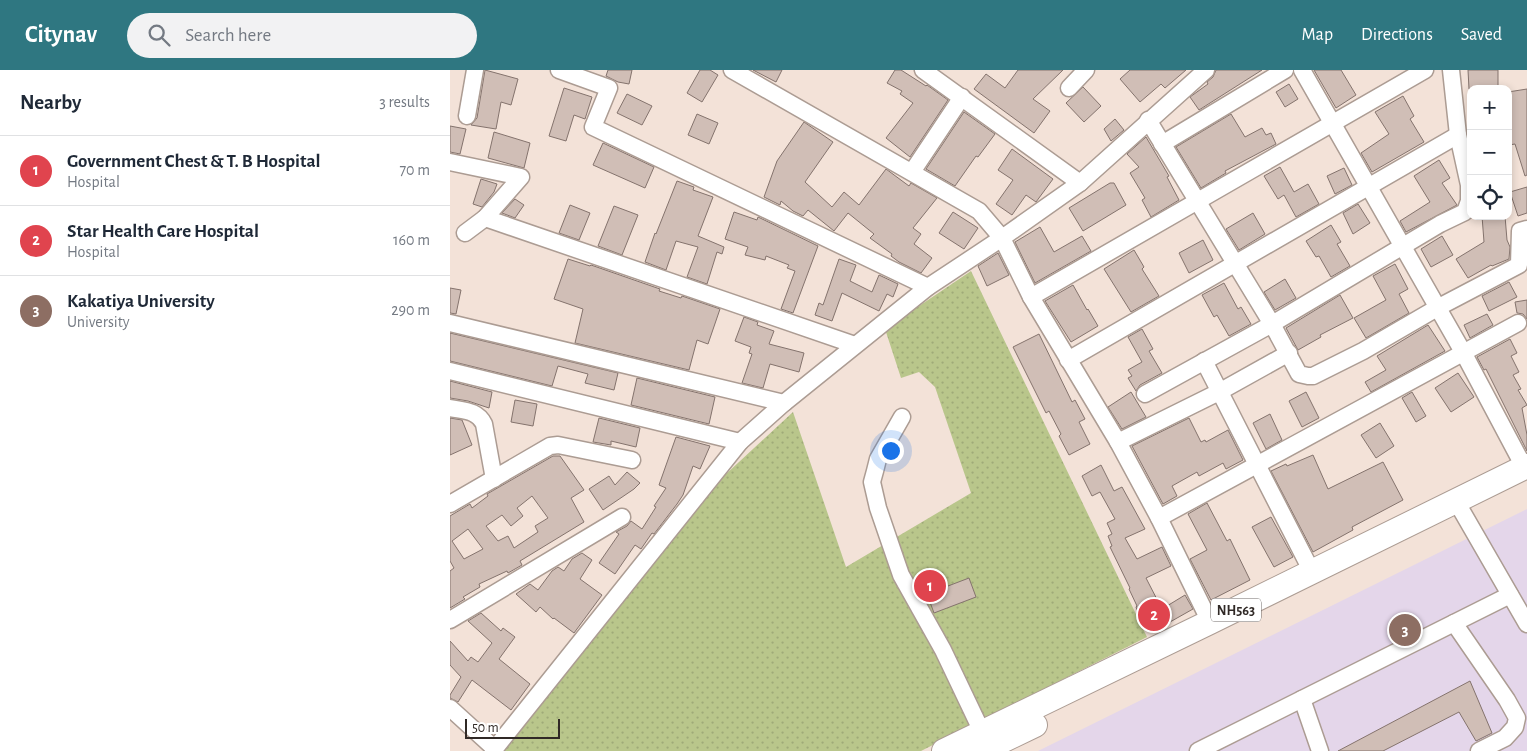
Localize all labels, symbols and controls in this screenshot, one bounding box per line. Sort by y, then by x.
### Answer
search box [127,13,477,58]
icon: search [145,21,173,49]
text: Citynav [25,23,97,47]
text: Search here [185,26,271,45]
text: Map [1302,26,1333,44]
text: Directions [1361,26,1433,44]
text: Saved [1461,26,1502,44]
map controls [1467,85,1512,220]
button: + [1467,85,1512,130]
text: Nearby [20,92,81,113]
text: 3 results [379,94,430,110]
button: − [1467,130,1512,175]
text: Government Chest & T. B Hospital [67,152,321,171]
text: 1 [33,162,39,178]
text: 70 m [399,162,430,178]
text: Hospital [67,174,120,190]
button: locate [1467,175,1512,220]
text: Star Health Care Hospital [67,222,259,241]
text: 2 [32,232,40,248]
text: 160 m [393,232,430,248]
text: Hospital [67,244,120,260]
text: Kakatiya University [67,292,215,311]
text: 3 [33,302,39,318]
text: 290 m [391,302,430,318]
text: University [67,314,130,330]
your location [878,438,904,464]
pin: 1 [914,567,946,605]
pin: 2 [1138,596,1170,634]
road number: NH563 [1211,598,1261,622]
pin: 3 [1389,611,1421,649]
scale bar [465,716,560,739]
text: 50 m [472,721,499,735]

